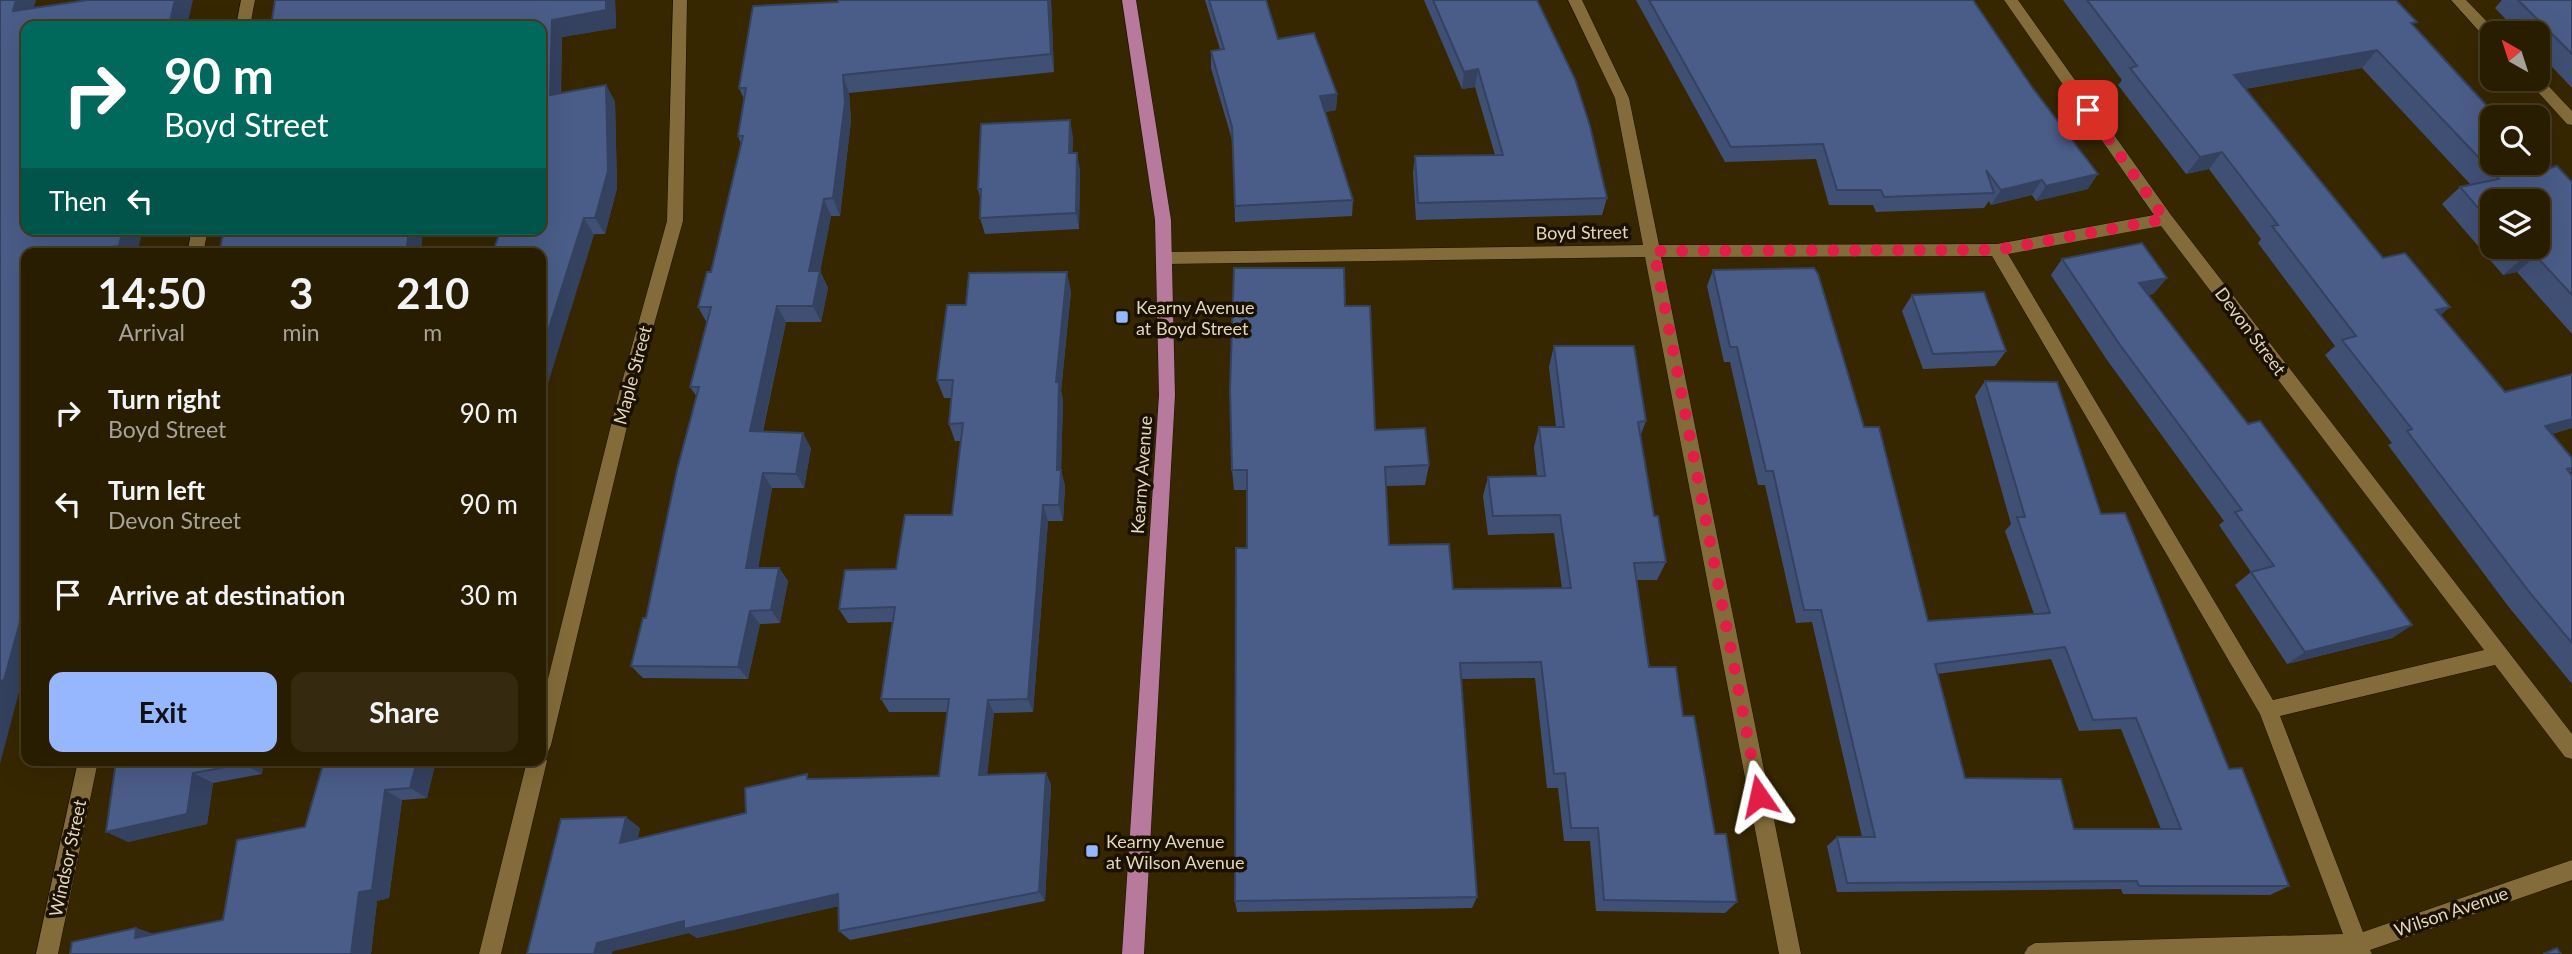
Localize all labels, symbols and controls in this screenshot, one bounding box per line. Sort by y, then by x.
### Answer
north arrow [2480,21,2550,91]
map controls [2480,21,2550,259]
text: 90 m [164,46,274,104]
icon: right [49,49,140,140]
pin [2058,80,2118,140]
icon: arrive [2069,91,2107,129]
text: Boyd Street [164,105,329,144]
button: search [2480,105,2550,175]
icon: left [121,182,159,220]
text: Then [49,185,107,217]
button: layers [2480,189,2550,259]
street label: Boyd Street [1536,220,1629,244]
text: 14:50 [98,268,206,318]
text: 3 [289,268,313,318]
text: 210 [396,268,469,318]
street label: Devon Street [2211,283,2291,380]
place label: Kearny Avenue at Boyd Street [1136,296,1255,339]
marker: Kearny Avenue at Boyd Street [1114,309,1130,325]
text: Arrival [119,318,185,346]
text: min [282,318,320,346]
text: m [423,318,442,346]
street label: Maple Street [608,323,656,427]
text: Turn right [108,383,221,415]
icon: right [49,394,87,432]
text: 90 m [460,397,518,429]
text: Boyd Street [108,415,226,443]
street label: Kearny Avenue [1126,415,1156,535]
text: Turn left [108,474,205,506]
icon: left [49,485,87,523]
text: 90 m [460,488,518,520]
text: Devon Street [108,506,241,534]
icon: arrive [49,576,87,614]
text: Arrive at destination [108,579,345,611]
text: 30 m [460,579,518,611]
button: Exit [49,672,277,752]
button: Share [291,672,518,752]
position arrow [1722,759,1796,833]
street label: Windsor Street [44,797,90,919]
place label: Kearny Avenue at Wilson Avenue [1106,830,1244,873]
marker: Kearny Avenue at Wilson Avenue [1084,843,1100,859]
street label: Wilson Avenue [2391,881,2511,941]

